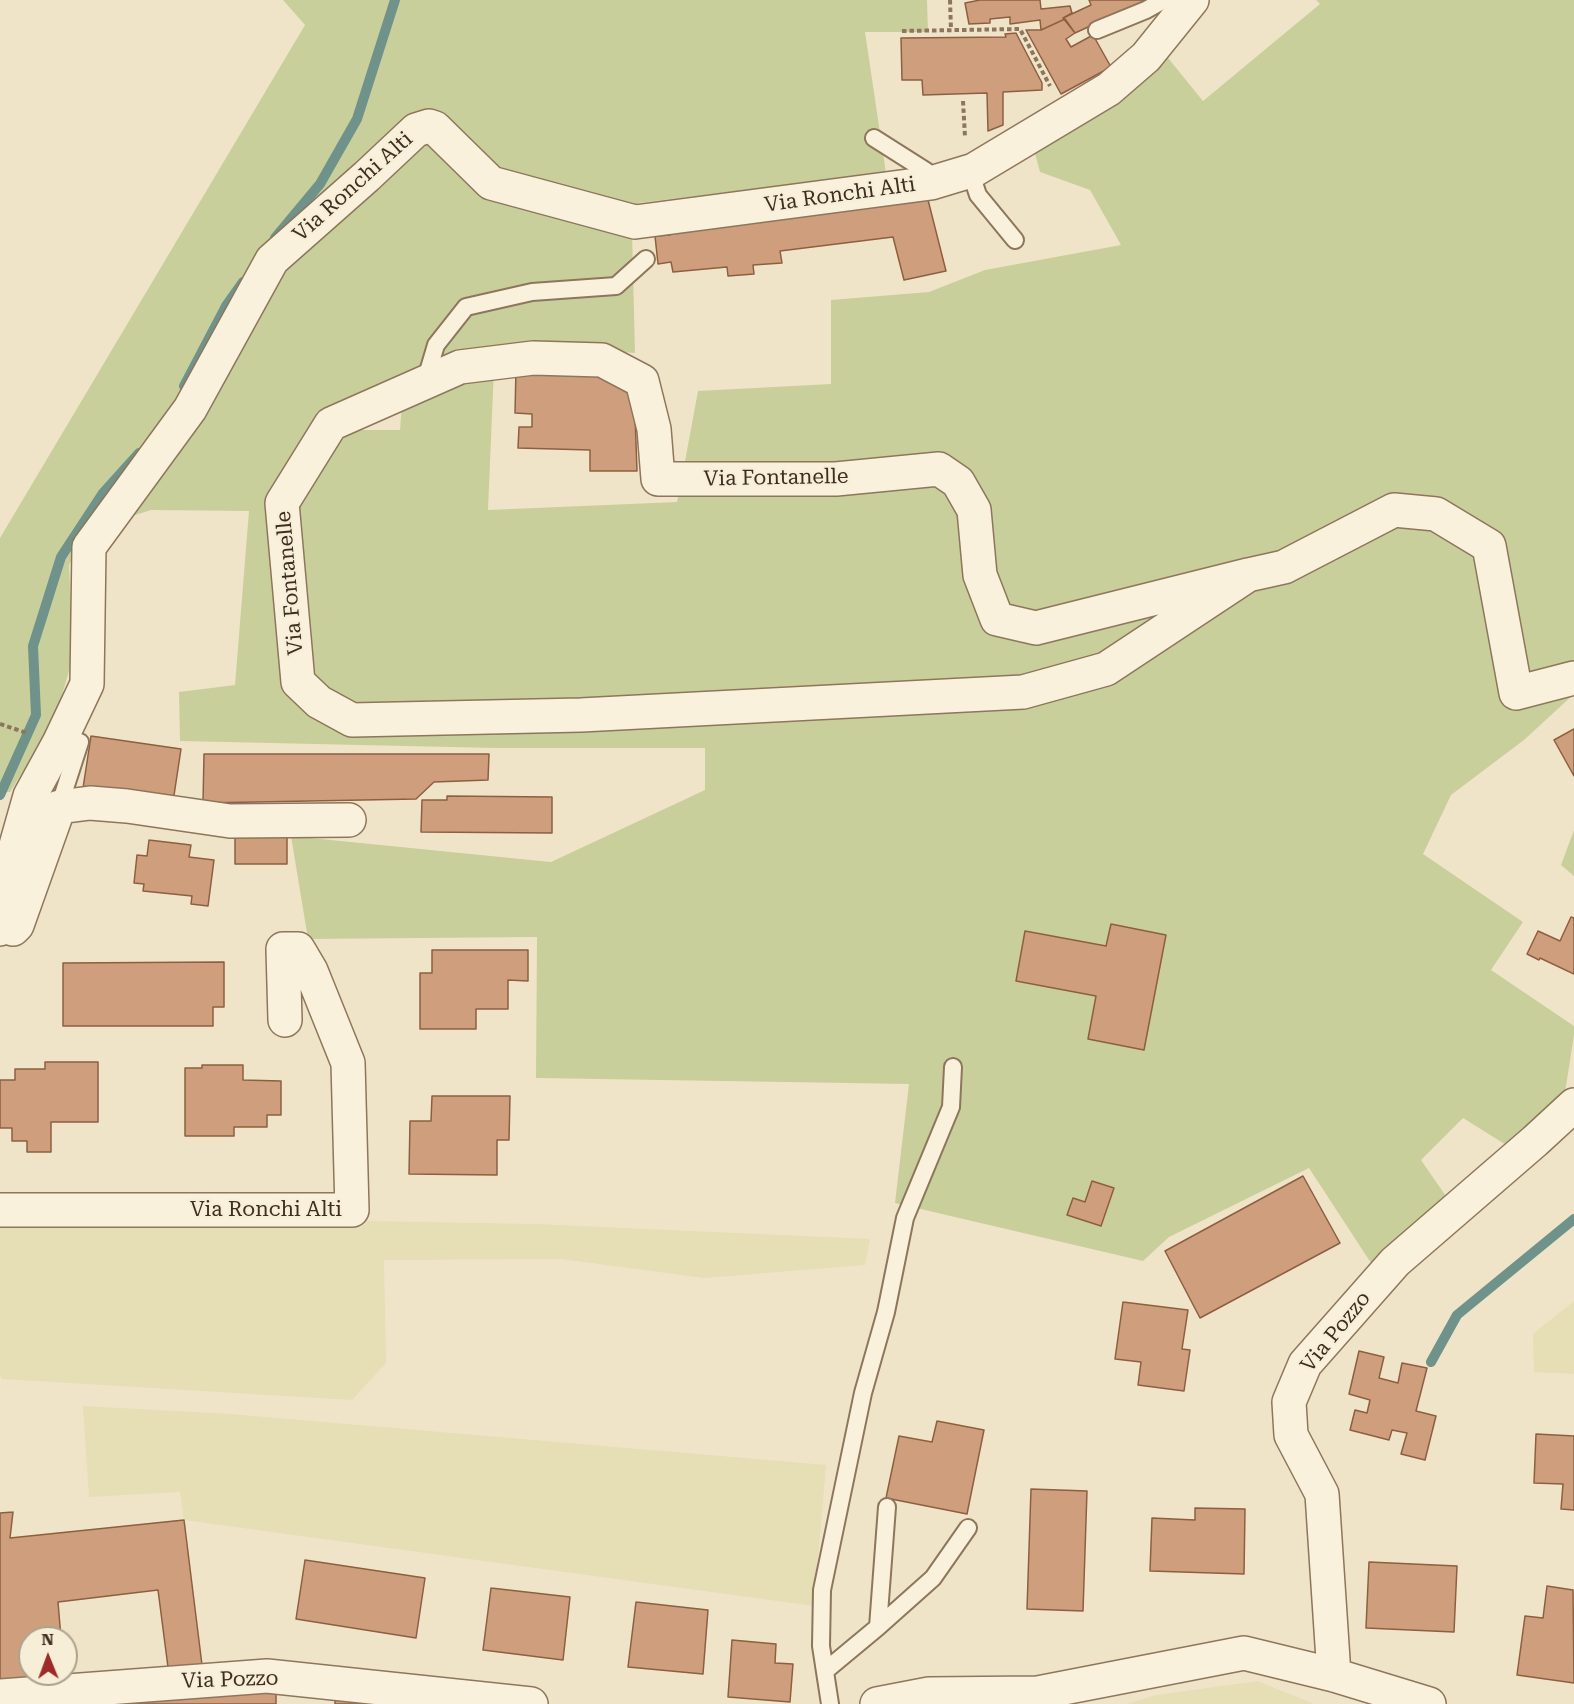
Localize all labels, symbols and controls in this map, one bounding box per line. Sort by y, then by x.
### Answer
street label: Via Ronchi Alti [288,127,418,247]
street label: Via Ronchi Alti [763,172,917,218]
street label: Via Fontanelle [703,464,849,492]
street label: Via Fontanelle [271,510,309,656]
street label: Via Ronchi Alti [190,1197,342,1223]
street label: Via Pozzo [1296,1286,1376,1378]
north arrow [18,1626,78,1686]
text: N [41,1630,54,1649]
street label: Via Pozzo [181,1666,279,1694]

